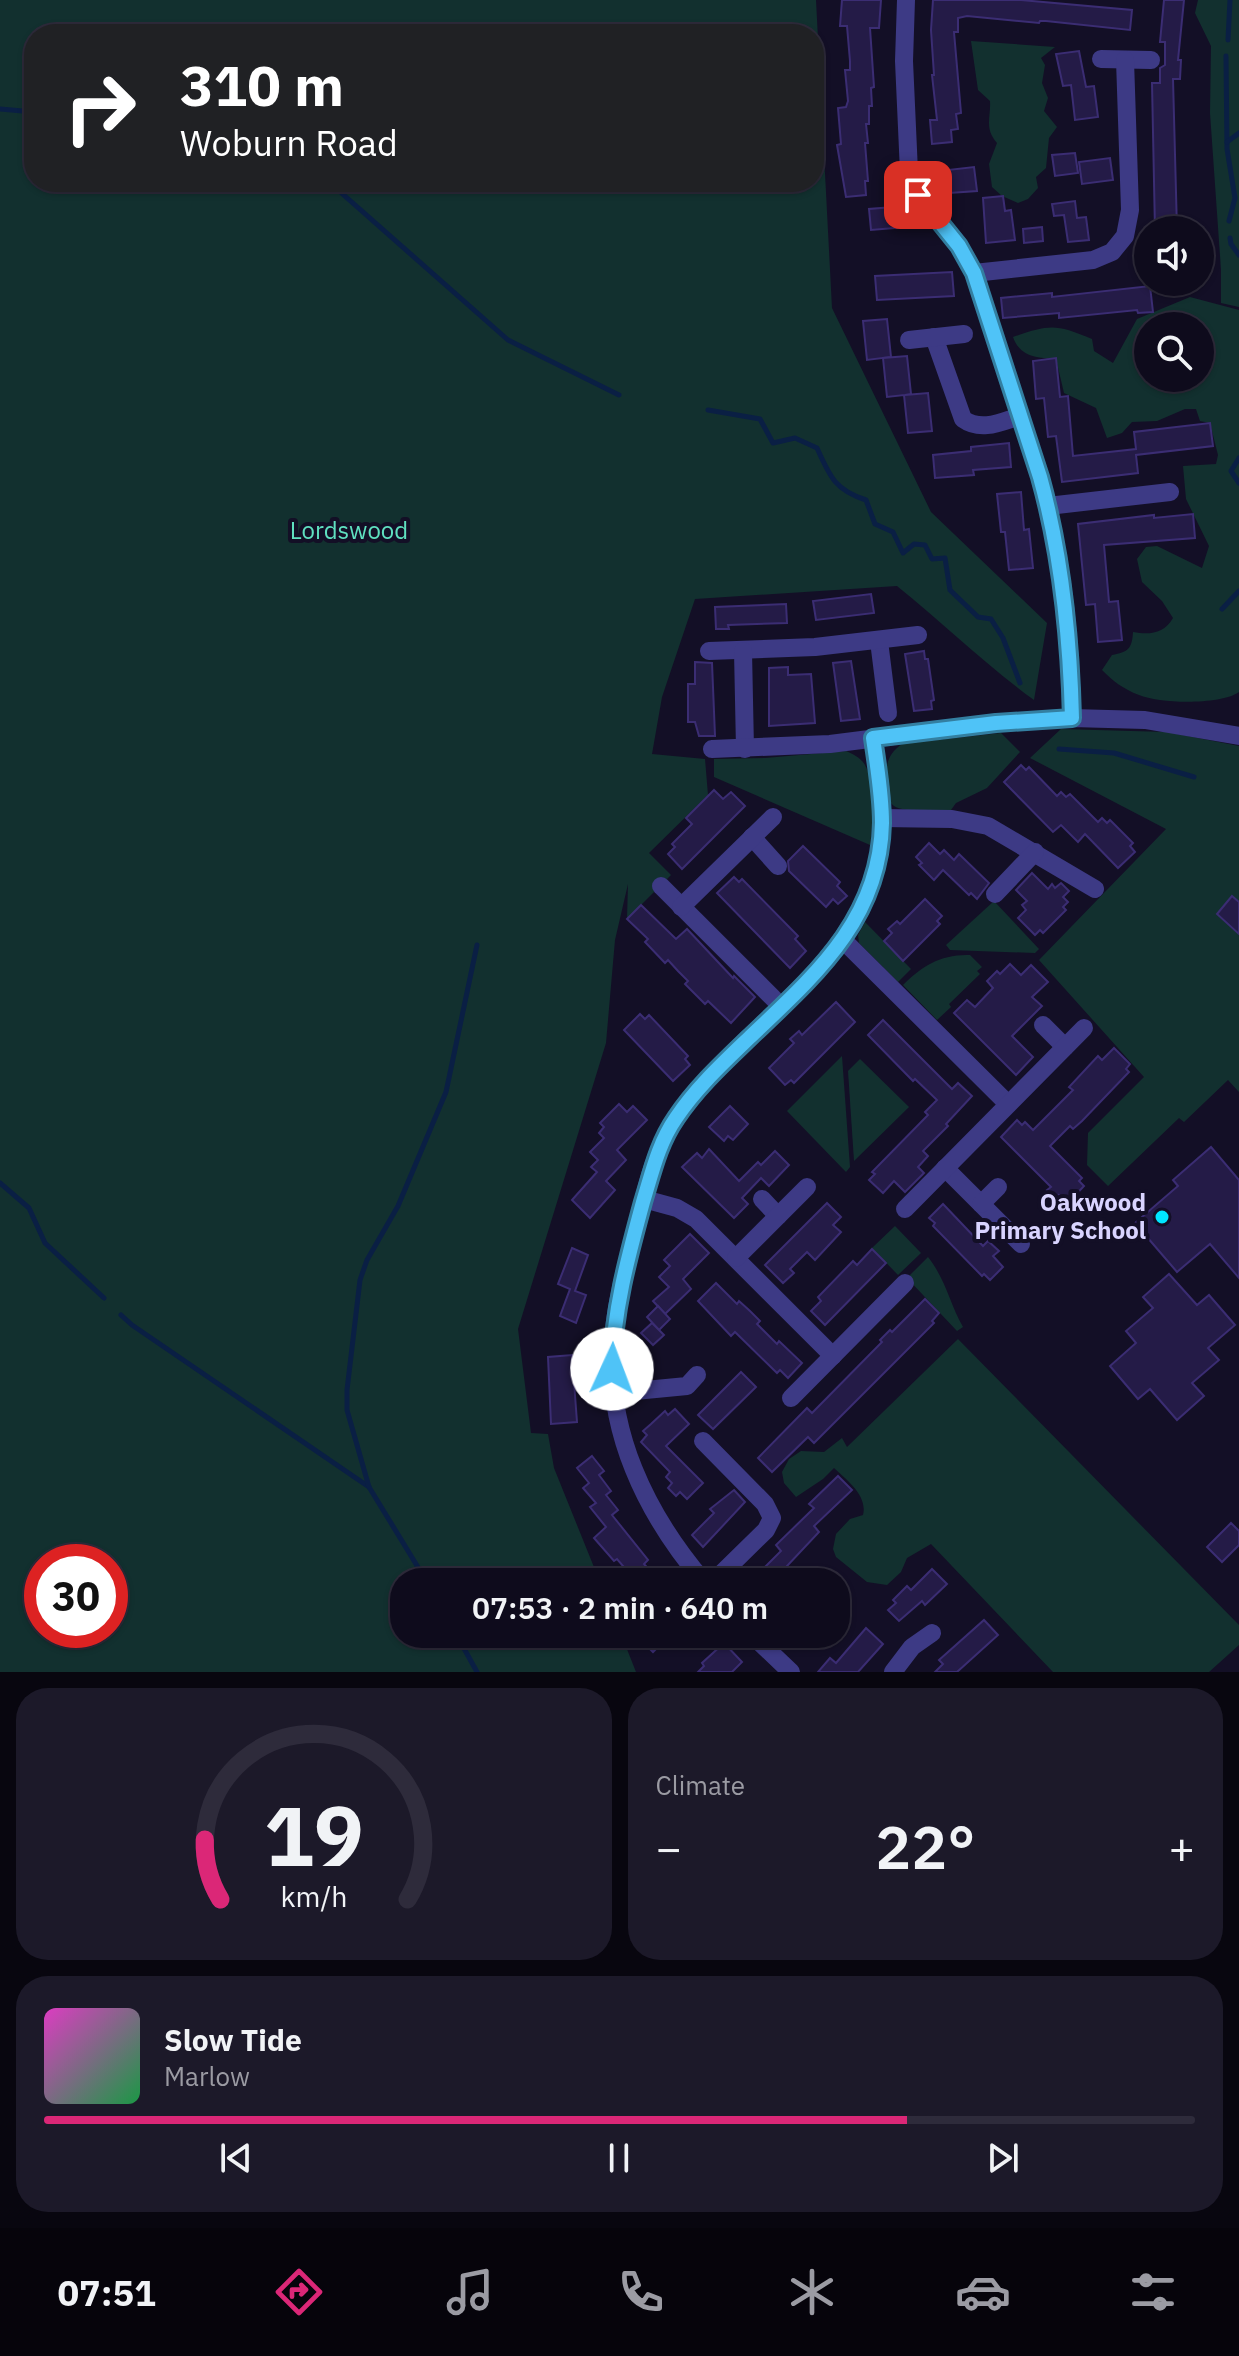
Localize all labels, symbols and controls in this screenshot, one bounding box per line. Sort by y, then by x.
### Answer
text: 310 m [180,49,344,121]
icon: right [48,56,152,160]
text: Woburn Road [180,119,398,166]
pin [884,161,952,229]
icon: arrive [896,173,940,217]
map controls [1134,216,1214,392]
button: sound [1134,216,1214,296]
button: search [1134,312,1214,392]
park label: Lordswood [290,514,408,546]
place label: Oakwood Primary School [974,1186,1146,1246]
marker: Oakwood Primary School [1153,1208,1171,1226]
position arrow [570,1327,654,1411]
speed limit sign: 30 [24,1544,128,1648]
text: 07:53 · 2 min · 640 m [472,1588,768,1627]
text: Climate [656,1768,745,1802]
text: 19 [264,1781,364,1889]
text: 22° [875,1807,975,1886]
text: − [656,1819,682,1876]
text: + [1169,1819,1195,1876]
text: km/h [280,1878,347,1915]
text: Slow Tide [164,2020,302,2059]
text: Marlow [164,2059,250,2093]
icon: previous [214,2136,258,2180]
icon: pause [597,2136,641,2180]
icon: next [981,2136,1025,2180]
icon: directions [271,2264,327,2320]
icon: music [442,2264,498,2320]
icon: phone [613,2264,669,2320]
icon: climate [784,2264,840,2320]
icon: car [955,2264,1011,2320]
icon: filters [1125,2264,1181,2320]
text: 07:51 [57,2269,156,2316]

